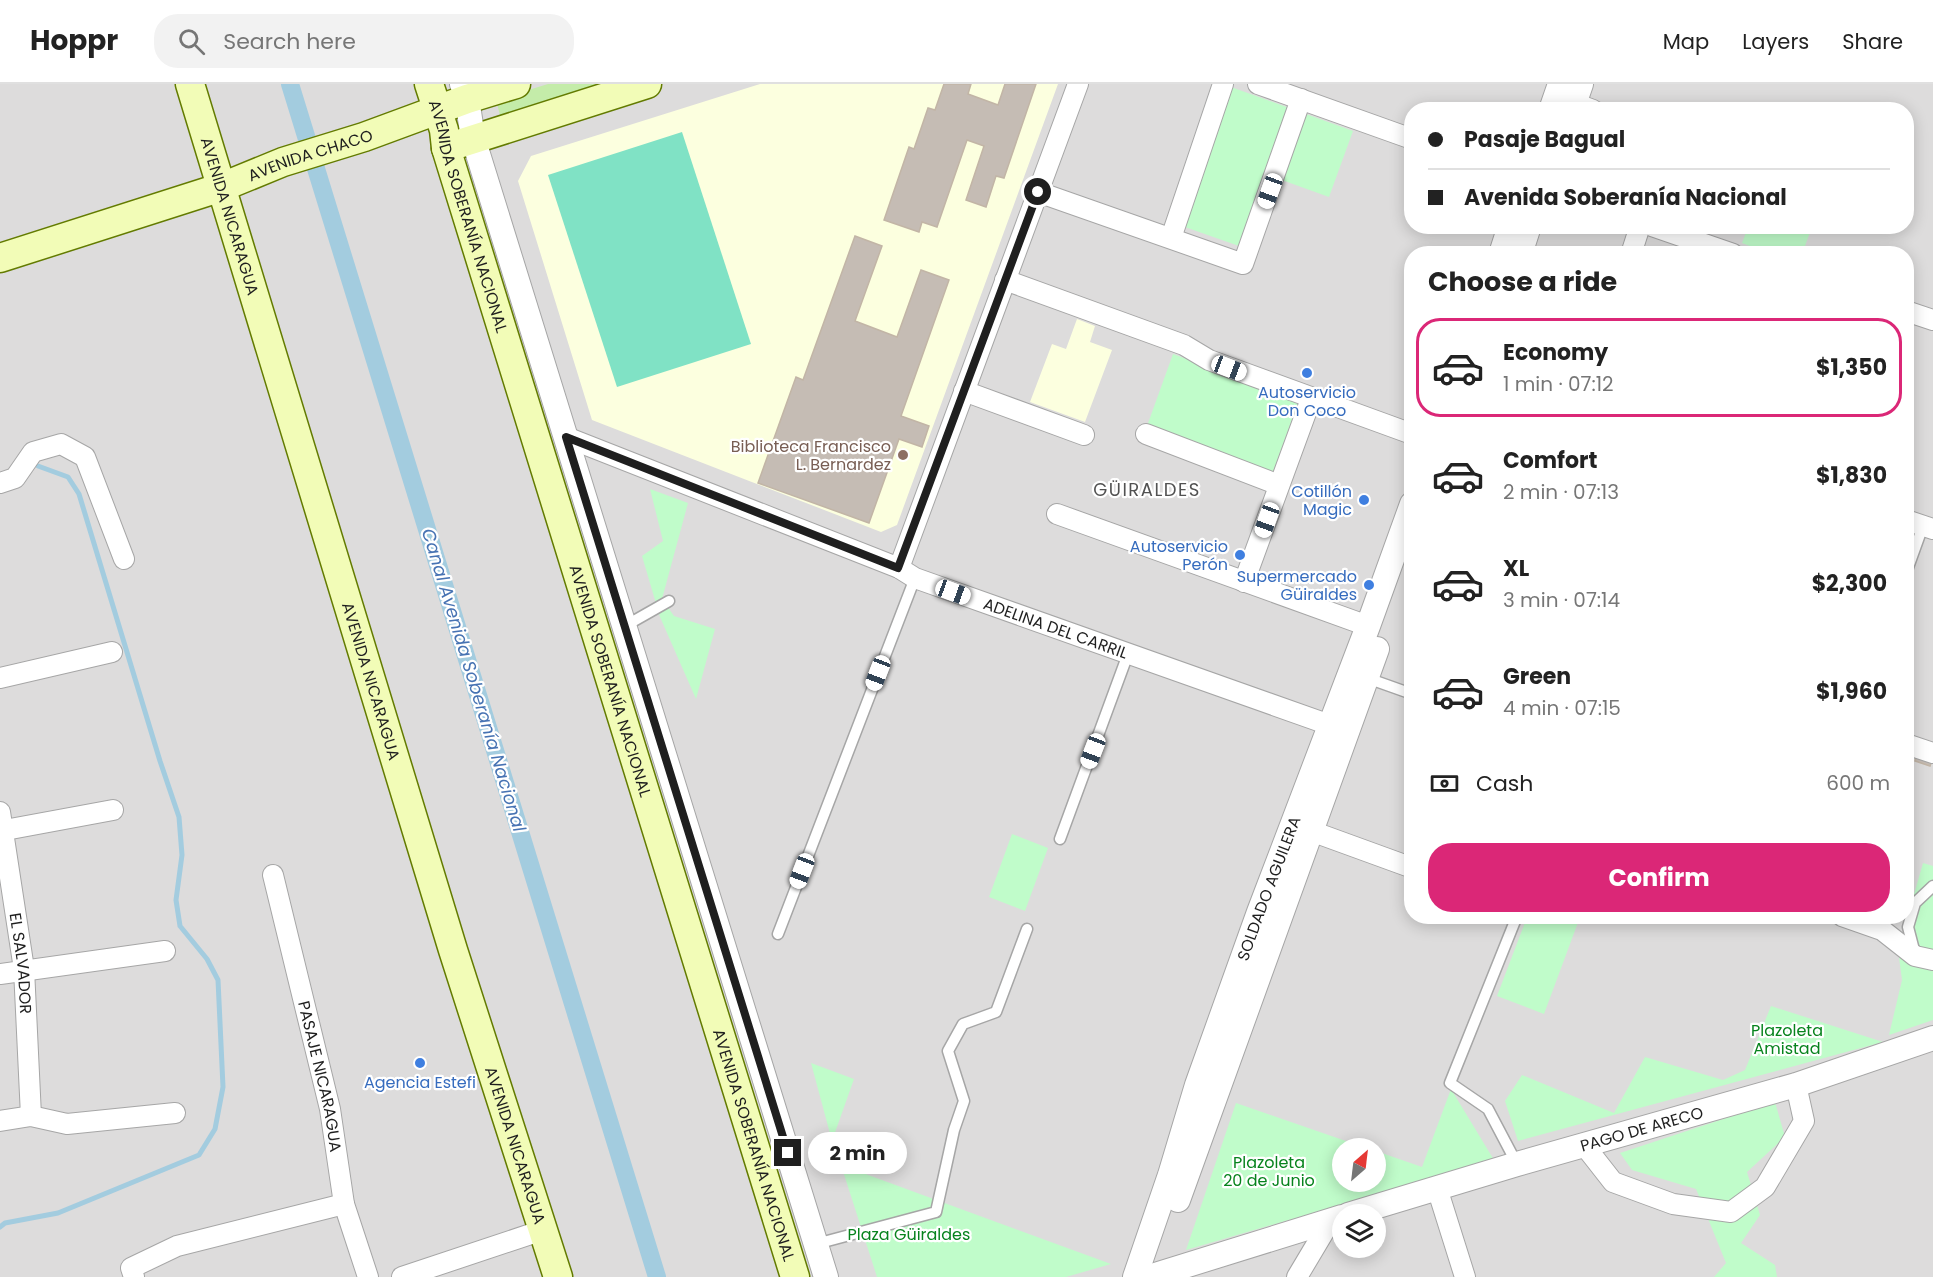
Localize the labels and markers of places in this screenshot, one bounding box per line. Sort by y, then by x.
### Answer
marker: Autoservicio Don Coco [1300,366,1314,380]
place label: Autoservicio Don Coco [1258,381,1356,422]
place label: Biblioteca Francisco L. Bernardez [731,435,891,476]
marker: Biblioteca Francisco L. Bernardez [896,448,910,462]
place label: Cotillón Magic [1291,480,1352,521]
marker: Cotillón Magic [1357,493,1371,507]
place label: Autoservicio Perón [1130,535,1228,576]
marker: Autoservicio Perón [1233,548,1247,562]
place label: Supermercado Güiraldes [1237,565,1357,606]
marker: Supermercado Güiraldes [1362,578,1376,592]
marker: Agencia Estefi [413,1056,427,1070]
place label: Agencia Estefi [364,1071,476,1094]

